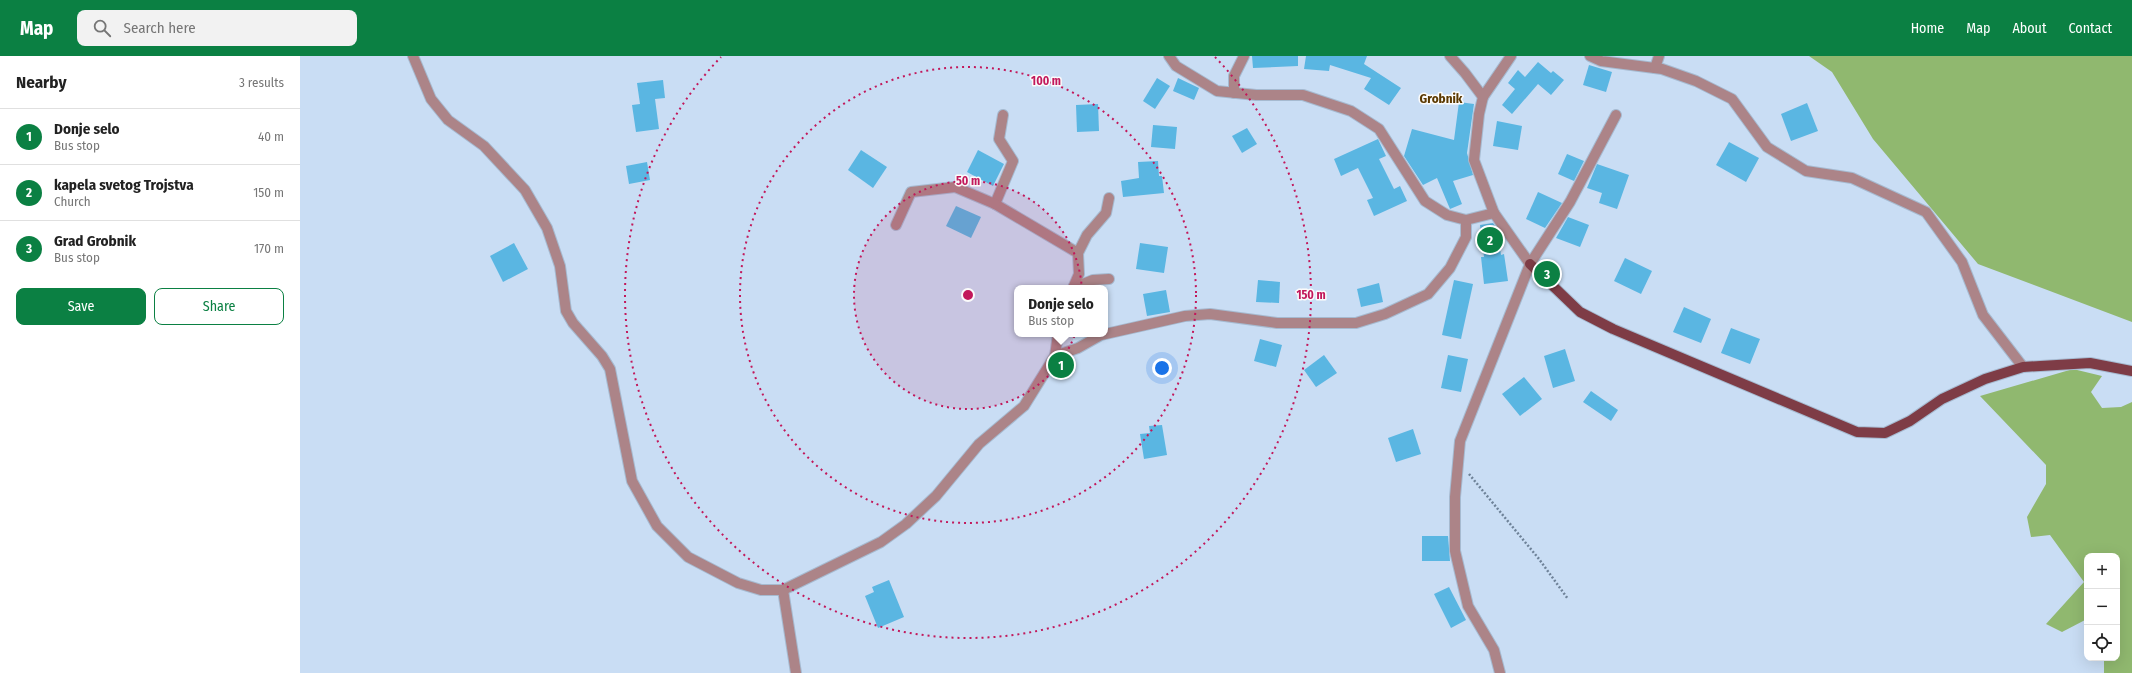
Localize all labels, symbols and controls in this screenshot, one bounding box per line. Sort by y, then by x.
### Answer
search box [77,10,357,46]
text: Map [20,17,53,40]
icon: search [91,17,113,39]
text: Search here [123,19,196,37]
text: Home [1911,20,1944,37]
text: Map [1966,20,1990,37]
text: About [2012,20,2047,37]
text: Contact [2069,20,2112,37]
text: Nearby [16,72,67,93]
text: 100 m [1031,74,1061,88]
text: 3 results [239,75,284,90]
district label: Grobnik [1420,91,1463,106]
text: Donje selo [54,120,120,138]
text: 1 [26,129,32,144]
text: 40 m [258,129,284,144]
text: Bus stop [54,138,100,153]
text: 50 m [956,174,980,188]
text: kapela svetog Trojstva [54,176,194,194]
text: 2 [26,185,32,200]
text: 150 m [253,185,284,200]
text: Church [54,194,91,209]
pin: 2 [1477,225,1503,255]
text: Grad Grobnik [54,232,136,250]
text: 3 [26,241,32,256]
text: 170 m [254,241,284,256]
text: Bus stop [54,250,100,265]
pin: 3 [1534,259,1560,289]
popup [1014,285,1108,337]
button: Save [16,288,146,325]
button: Share [154,288,284,325]
centre of rings [961,288,975,302]
text: 150 m [1296,288,1326,302]
text: Donje selo [1028,295,1094,313]
text: Bus stop [1028,313,1074,328]
pin: 1 [1048,350,1074,380]
your location [1152,358,1172,378]
map controls [2084,553,2120,661]
button: + [2084,553,2120,589]
button: − [2084,589,2120,625]
button: locate [2084,625,2120,661]

